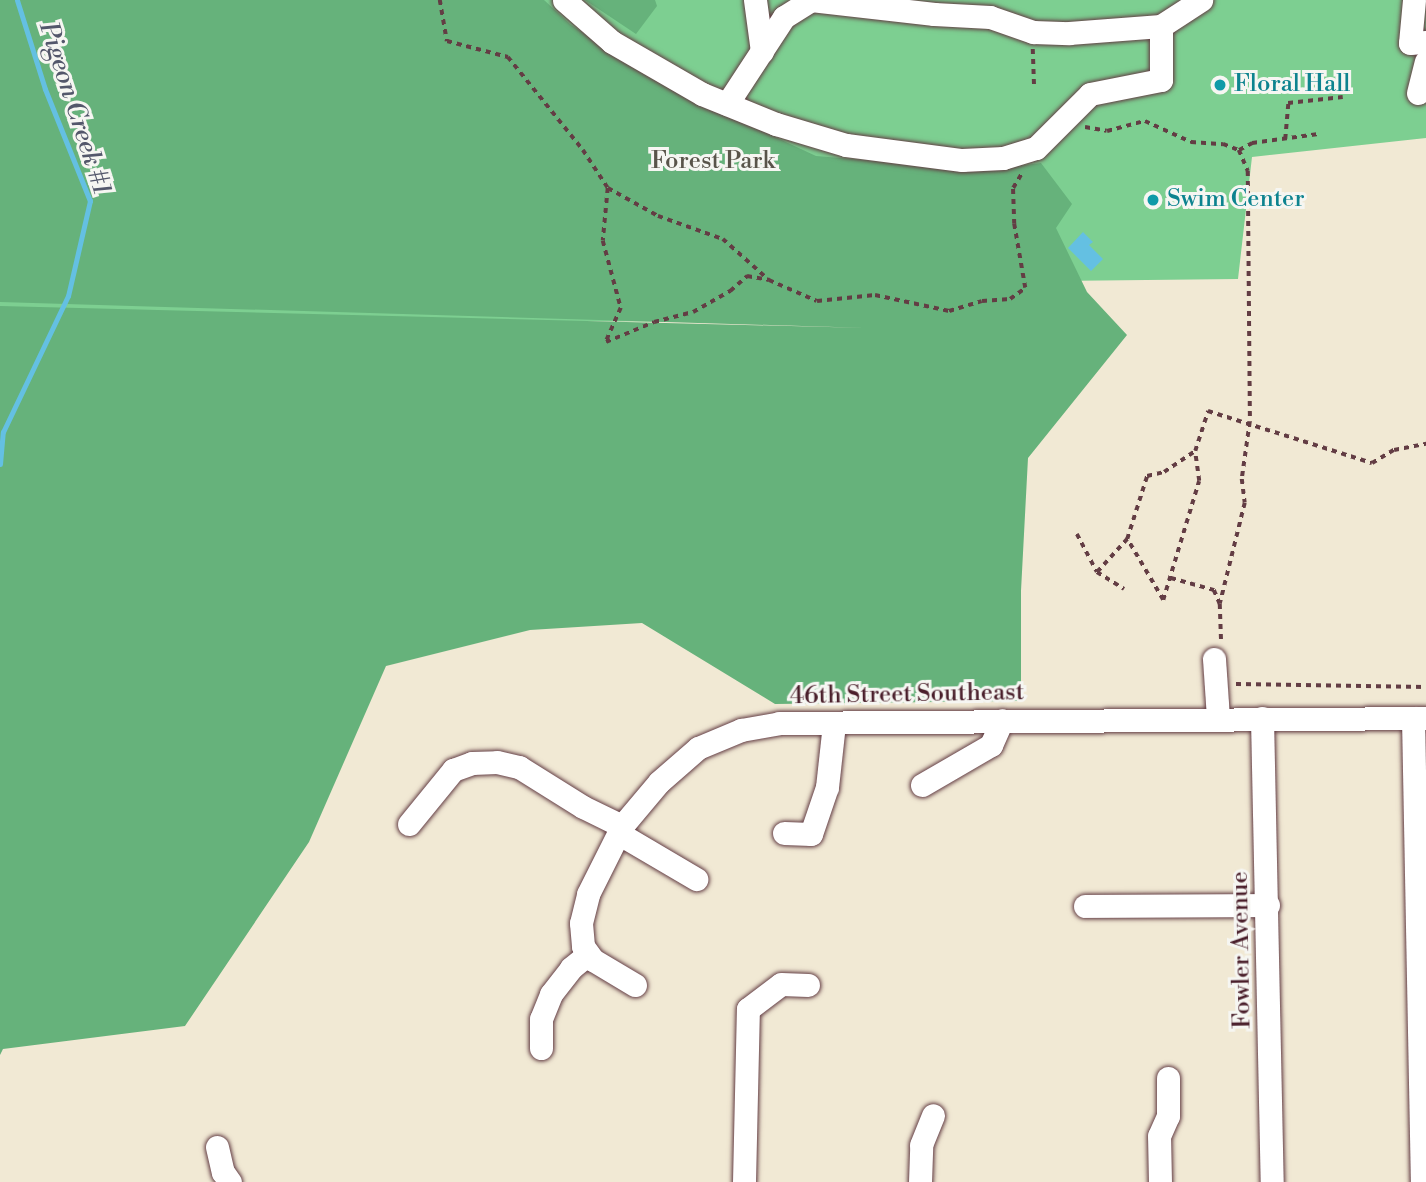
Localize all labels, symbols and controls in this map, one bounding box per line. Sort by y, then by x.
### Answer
water label: Pigeon Creek #1 [32,18,116,198]
place label: Floral Hall [1234,71,1350,99]
marker: Floral Hall [1212,77,1228,93]
park label: Forest Park [651,148,775,176]
place label: Swim Center [1167,186,1305,214]
marker: Swim Center [1145,192,1161,208]
street label: 46th Street Southeast [790,679,1024,711]
street label: Fowler Avenue [1226,871,1258,1029]

